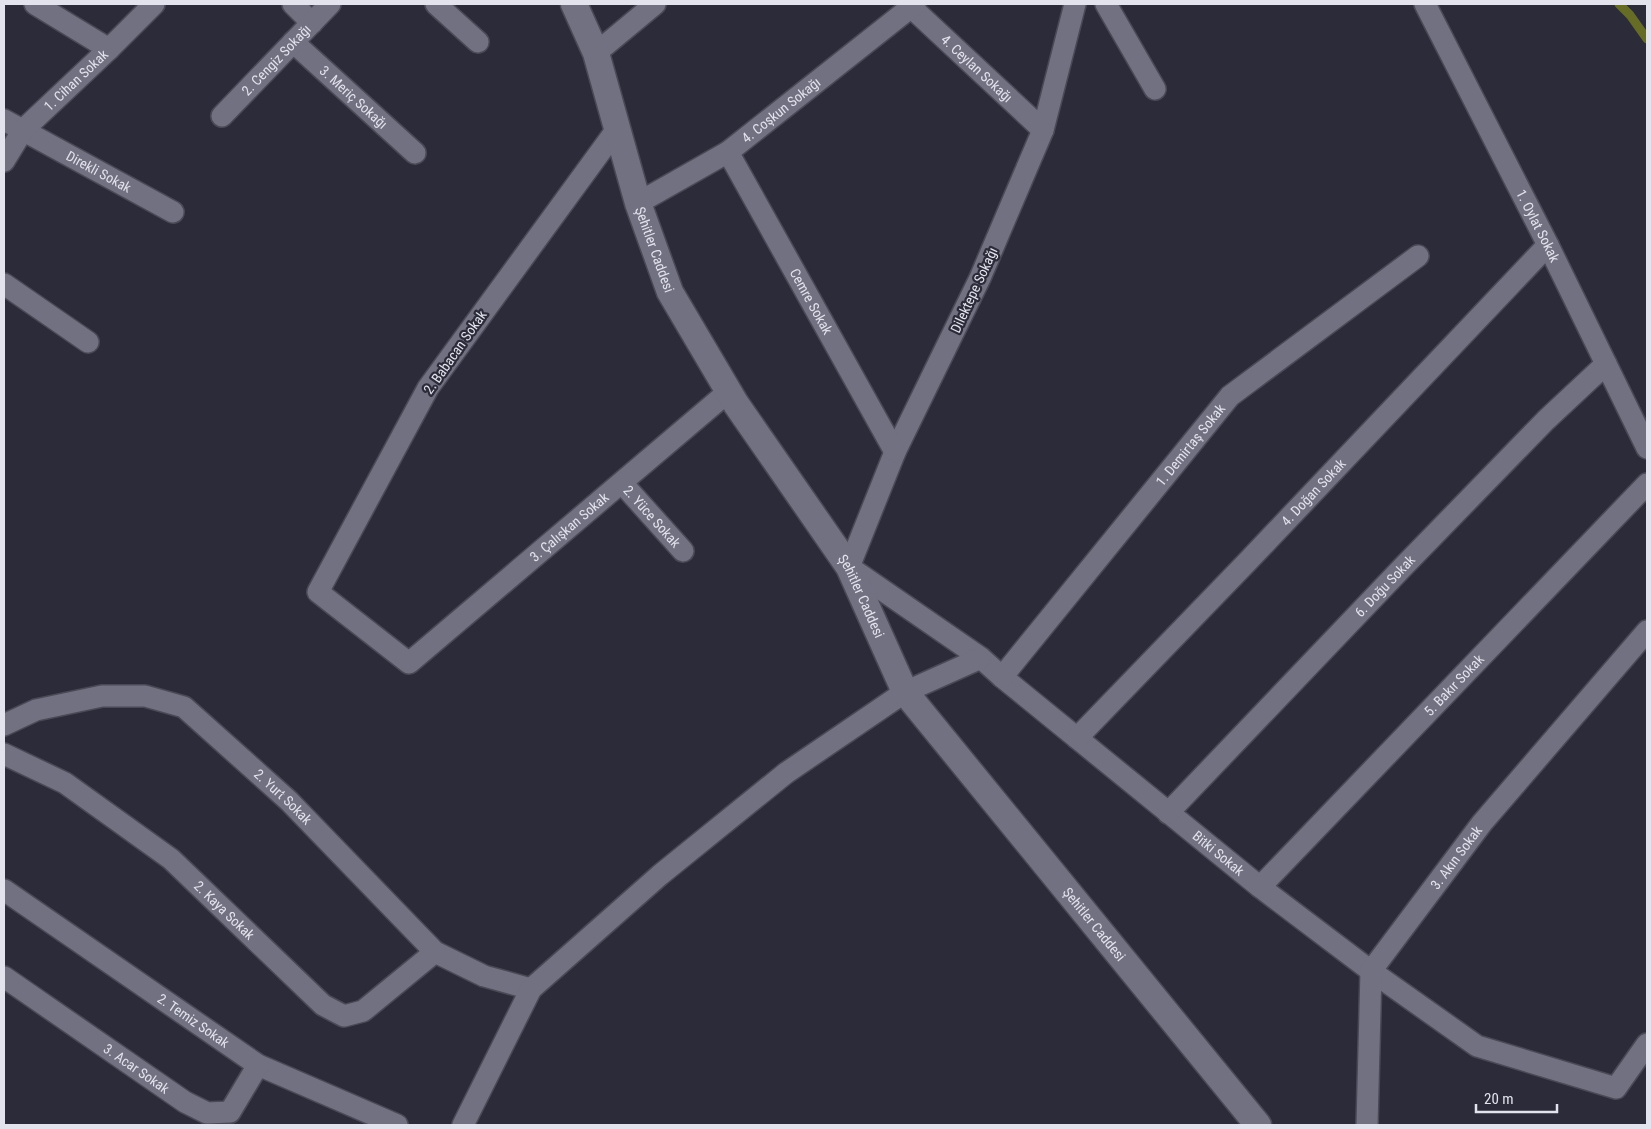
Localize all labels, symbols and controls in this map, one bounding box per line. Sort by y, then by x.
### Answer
street label: 2. Cengiz Sokağı [238,21,314,99]
street label: 4. Ceylan Sokağı [938,31,1016,105]
street label: 1. Cihan Sokak [41,46,112,114]
street label: 3. Meriç Sokağı [317,62,391,132]
street label: 4. Coşkun Sokağı [738,74,824,146]
street label: Direkli Sokak [64,148,135,196]
street label: 1. Oylat Sokak [1513,187,1563,265]
street label: Şehitler Caddesi [632,205,678,295]
street label: Dilektepe Sokağı [947,245,1001,335]
street label: Cemre Sokak [787,266,836,338]
street label: 2. Babacan Sokak [420,306,490,397]
street label: 1. Demirtaş Sokak [1152,400,1229,489]
street label: 4. Doğan Sokak [1278,455,1349,529]
street label: 2. Yüce Sokak [620,482,684,551]
street label: 3. Çalışkan Sokak [527,489,612,565]
street label: Şehitler Caddesi [835,551,888,640]
street label: 6. Doğu Sokak [1352,551,1419,620]
street label: 5. Bakır Sokak [1421,651,1488,719]
street label: 2. Yurt Sokak [251,766,316,828]
street label: 3. Akın Sokak [1427,822,1486,892]
street label: Bitki Sokak [1190,828,1248,879]
street label: 2. Kaya Sokak [191,878,258,943]
street label: Şehitler Caddesi [1060,884,1129,964]
street label: 2. Temiz Sokak [154,990,233,1051]
street label: 3. Acar Sokak [101,1040,173,1097]
scale bar [1476,1082,1557,1114]
text: 20 m [1484,1090,1514,1108]

